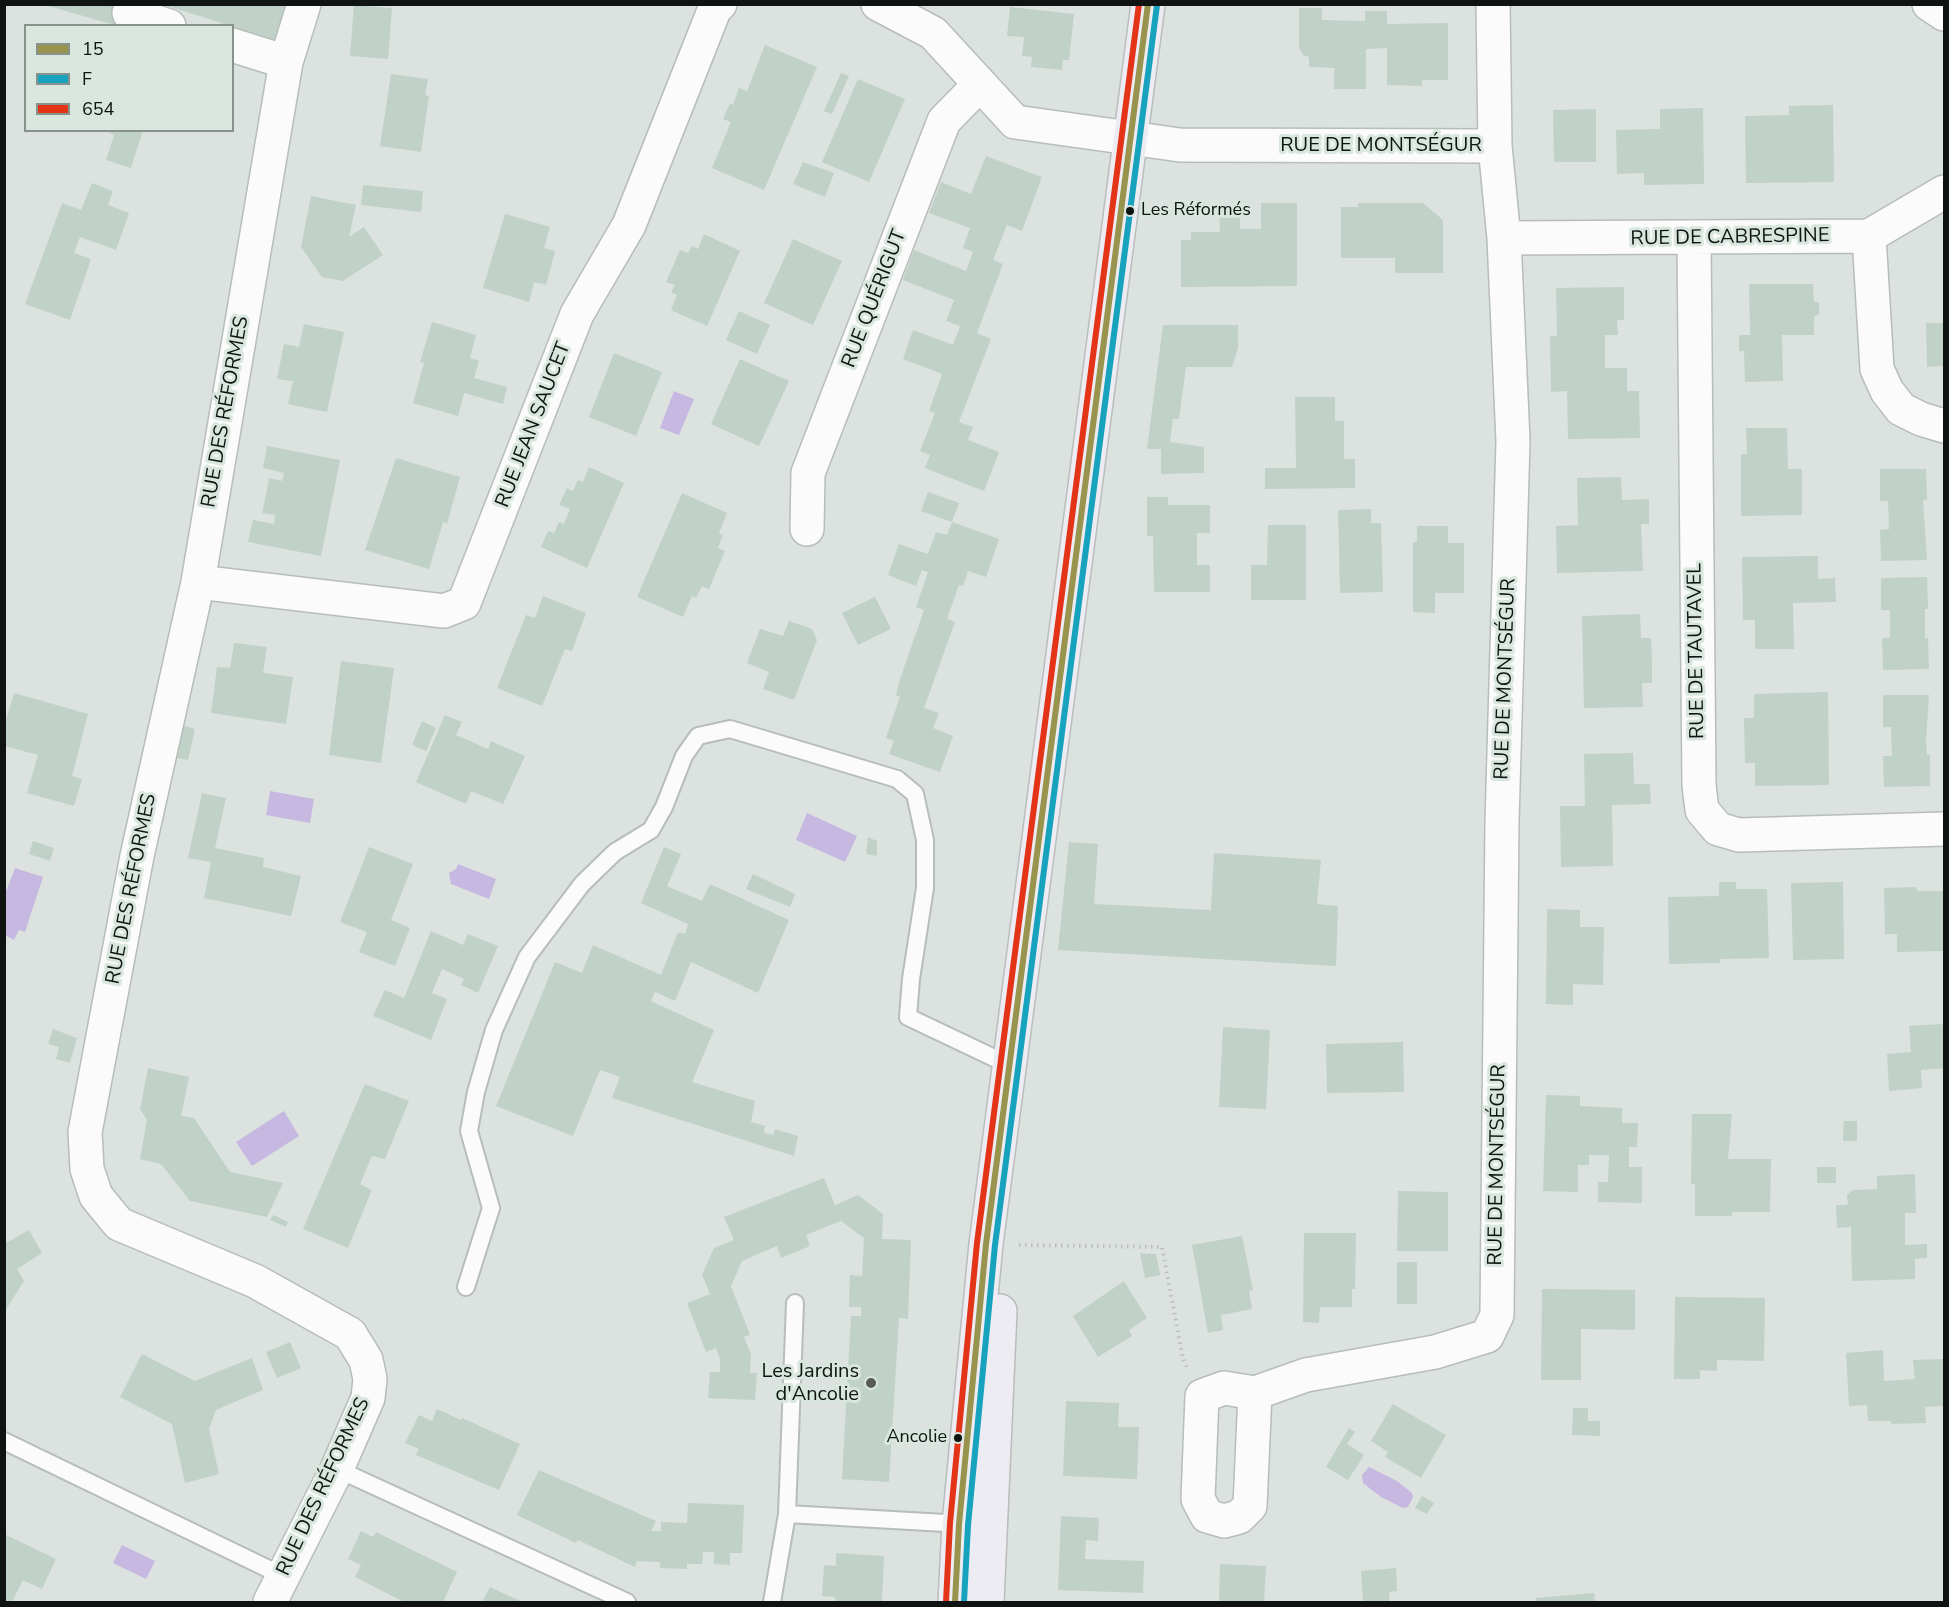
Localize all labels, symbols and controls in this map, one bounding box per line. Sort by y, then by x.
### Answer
legend [24,24,234,132]
text: 15 [82,37,104,61]
text: F [82,67,92,91]
text: 654 [82,97,114,121]
street label: RUE DE MONTSÉGUR [1280,134,1482,158]
place label: Les Réformés [1141,200,1251,222]
marker: Les Réformés [1124,205,1136,217]
street label: RUE DE CABRESPINE [1630,224,1830,252]
street label: RUE QUÉRIGUT [838,227,912,371]
street label: RUE DES RÉFORMES [197,315,255,509]
street label: RUE JEAN SAUCET [491,339,577,511]
street label: RUE DE TAUTAVEL [1683,563,1711,739]
street label: RUE DE MONTSÉGUR [1490,578,1522,780]
street label: RUE DES RÉFORMES [102,792,162,986]
street label: RUE DE MONTSÉGUR [1484,1064,1512,1266]
place label: Les Jardins d'Ancolie [761,1360,859,1407]
marker: Les Jardins d'Ancolie [864,1376,878,1390]
street label: RUE DES RÉFORMES [272,1394,376,1580]
place label: Ancolie [886,1427,947,1449]
marker: Ancolie [952,1432,964,1444]

